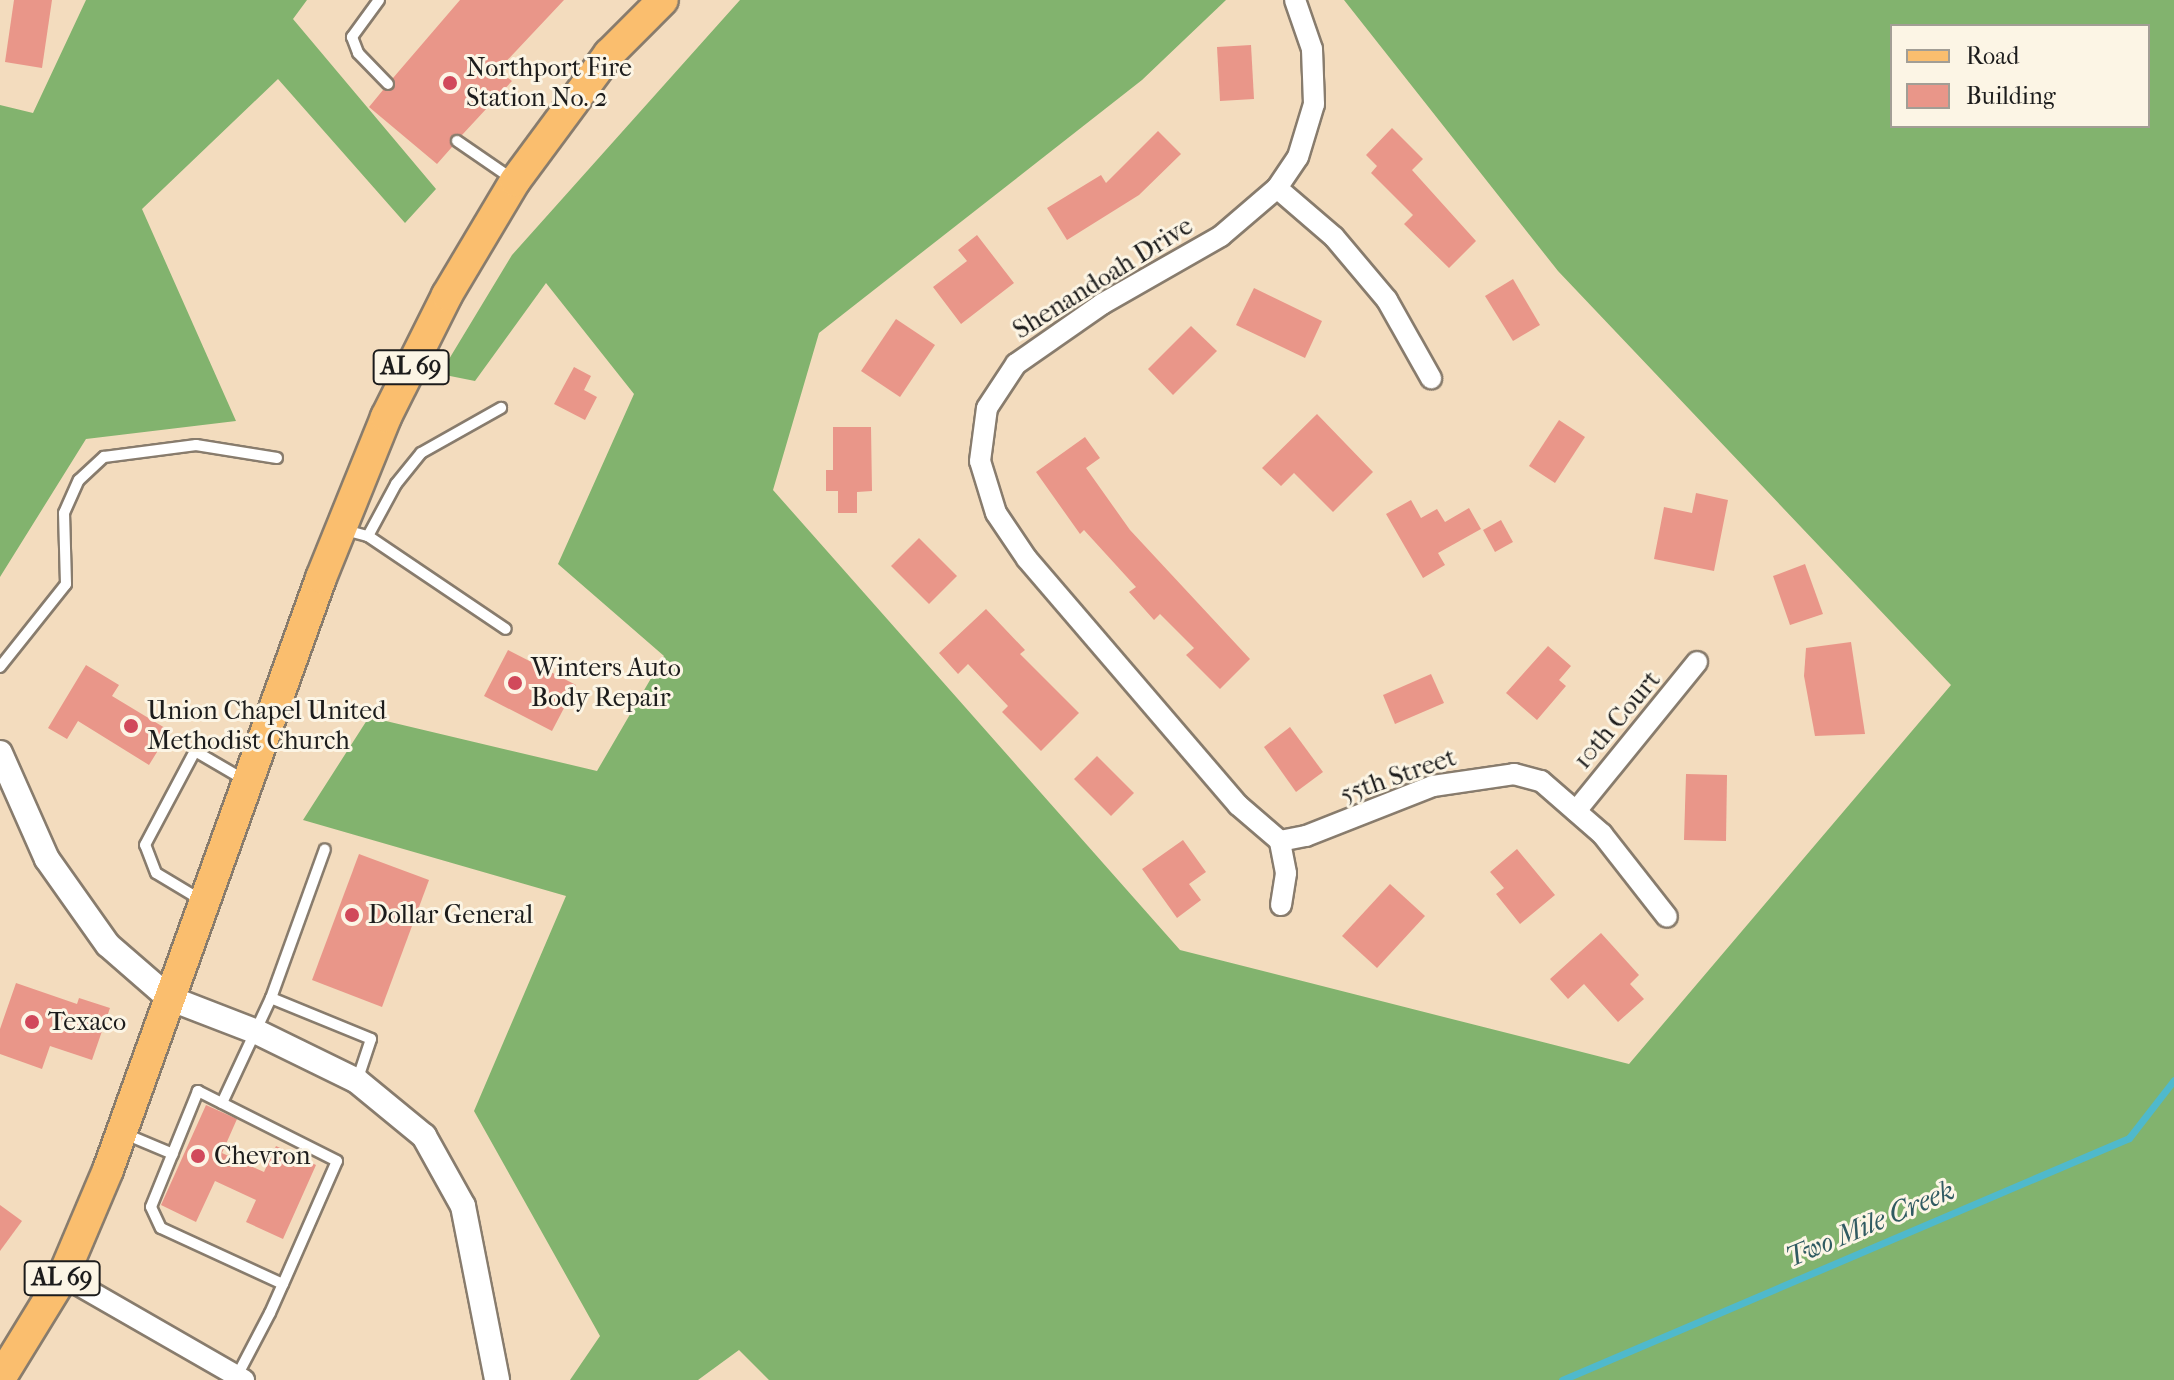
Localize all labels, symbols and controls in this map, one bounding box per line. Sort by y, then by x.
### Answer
legend [1890,24,2150,128]
text: Road [1966,42,2019,70]
place label: Northport Fire Station No. 2 [466,52,632,114]
marker: Northport Fire Station No. 2 [441,74,459,92]
text: Building [1966,82,2056,110]
street label: Shenandoah Drive [1007,210,1199,346]
road number: AL 69 [371,347,451,387]
place label: Winters Auto Body Repair [531,652,681,714]
street label: 10th Court [1567,665,1667,775]
marker: Winters Auto Body Repair [506,674,524,692]
place label: Union Chapel United Methodist Church [147,695,386,756]
marker: Union Chapel United Methodist Church [122,717,140,735]
street label: 55th Street [1336,742,1460,810]
place label: Dollar General [368,899,533,931]
marker: Dollar General [343,906,361,924]
place label: Texaco [48,1006,126,1038]
marker: Texaco [23,1013,41,1031]
place label: Chevron [214,1140,311,1172]
marker: Chevron [189,1147,207,1165]
water label: Two Mile Creek [1780,1173,1960,1275]
road number: AL 69 [22,1258,102,1298]

